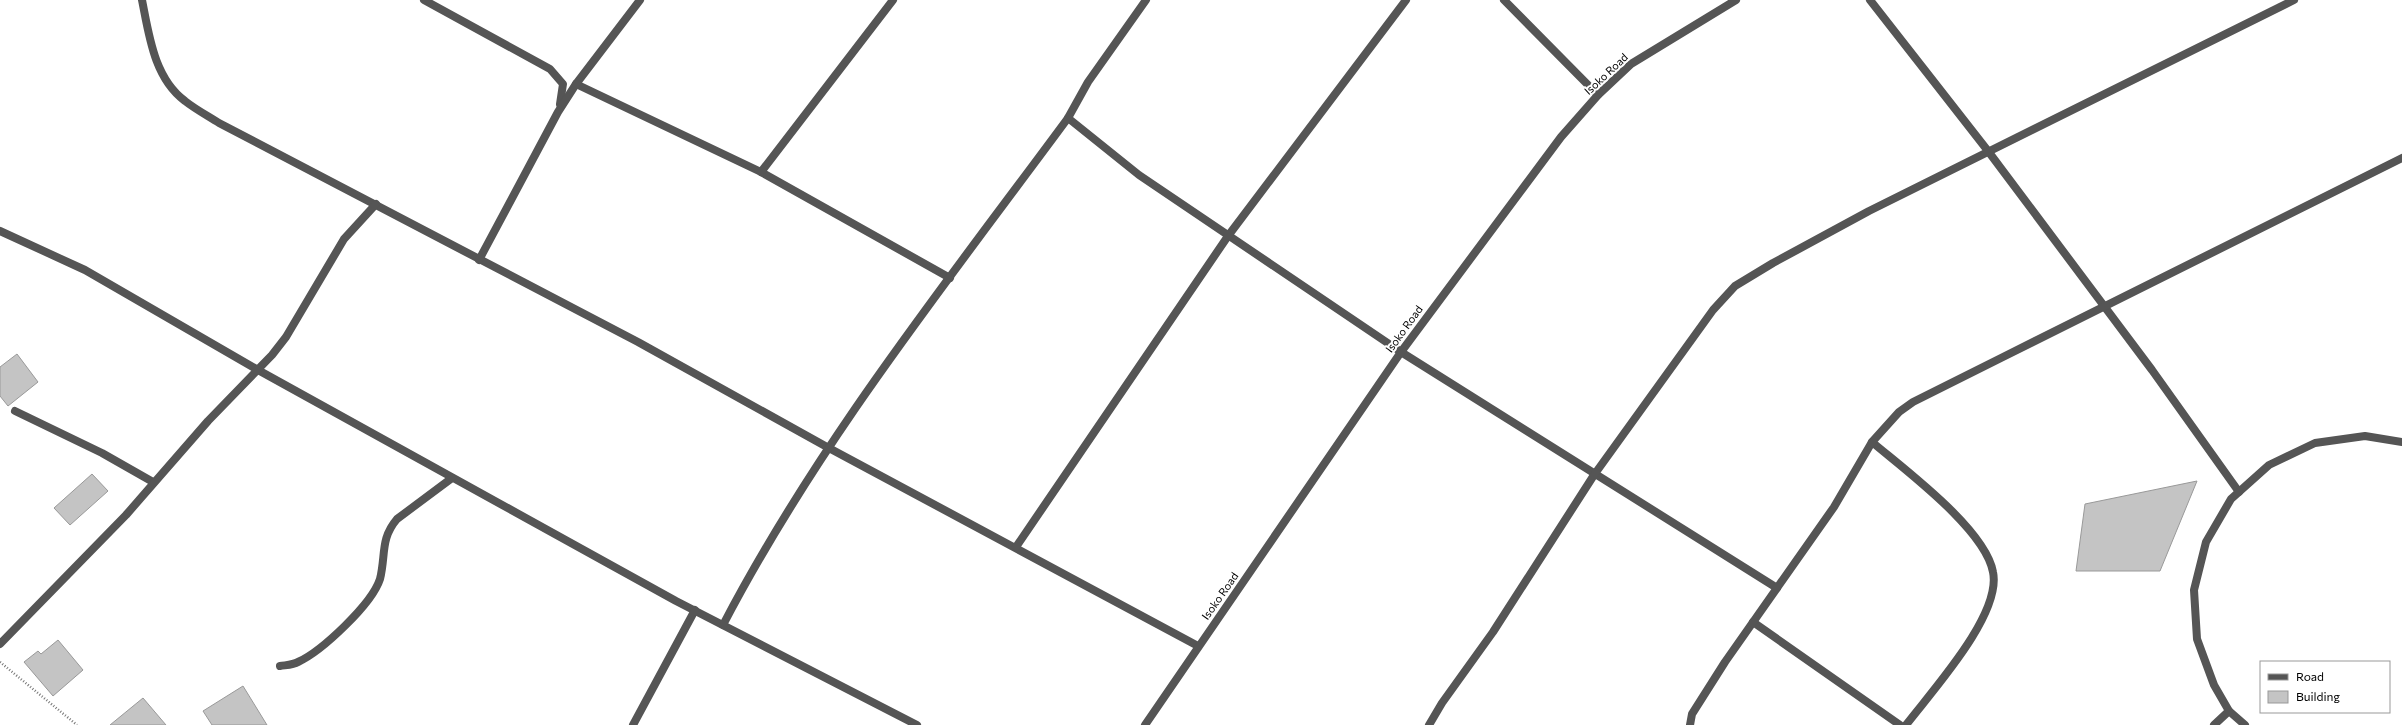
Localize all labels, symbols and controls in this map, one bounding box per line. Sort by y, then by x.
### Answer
street label: Isoko Road [1581,50,1630,97]
street label: Isoko Road [1382,303,1425,355]
street label: Isoko Road [1199,570,1241,622]
legend [2260,661,2390,713]
text: Road [2296,669,2324,683]
text: Building [2296,689,2340,703]

